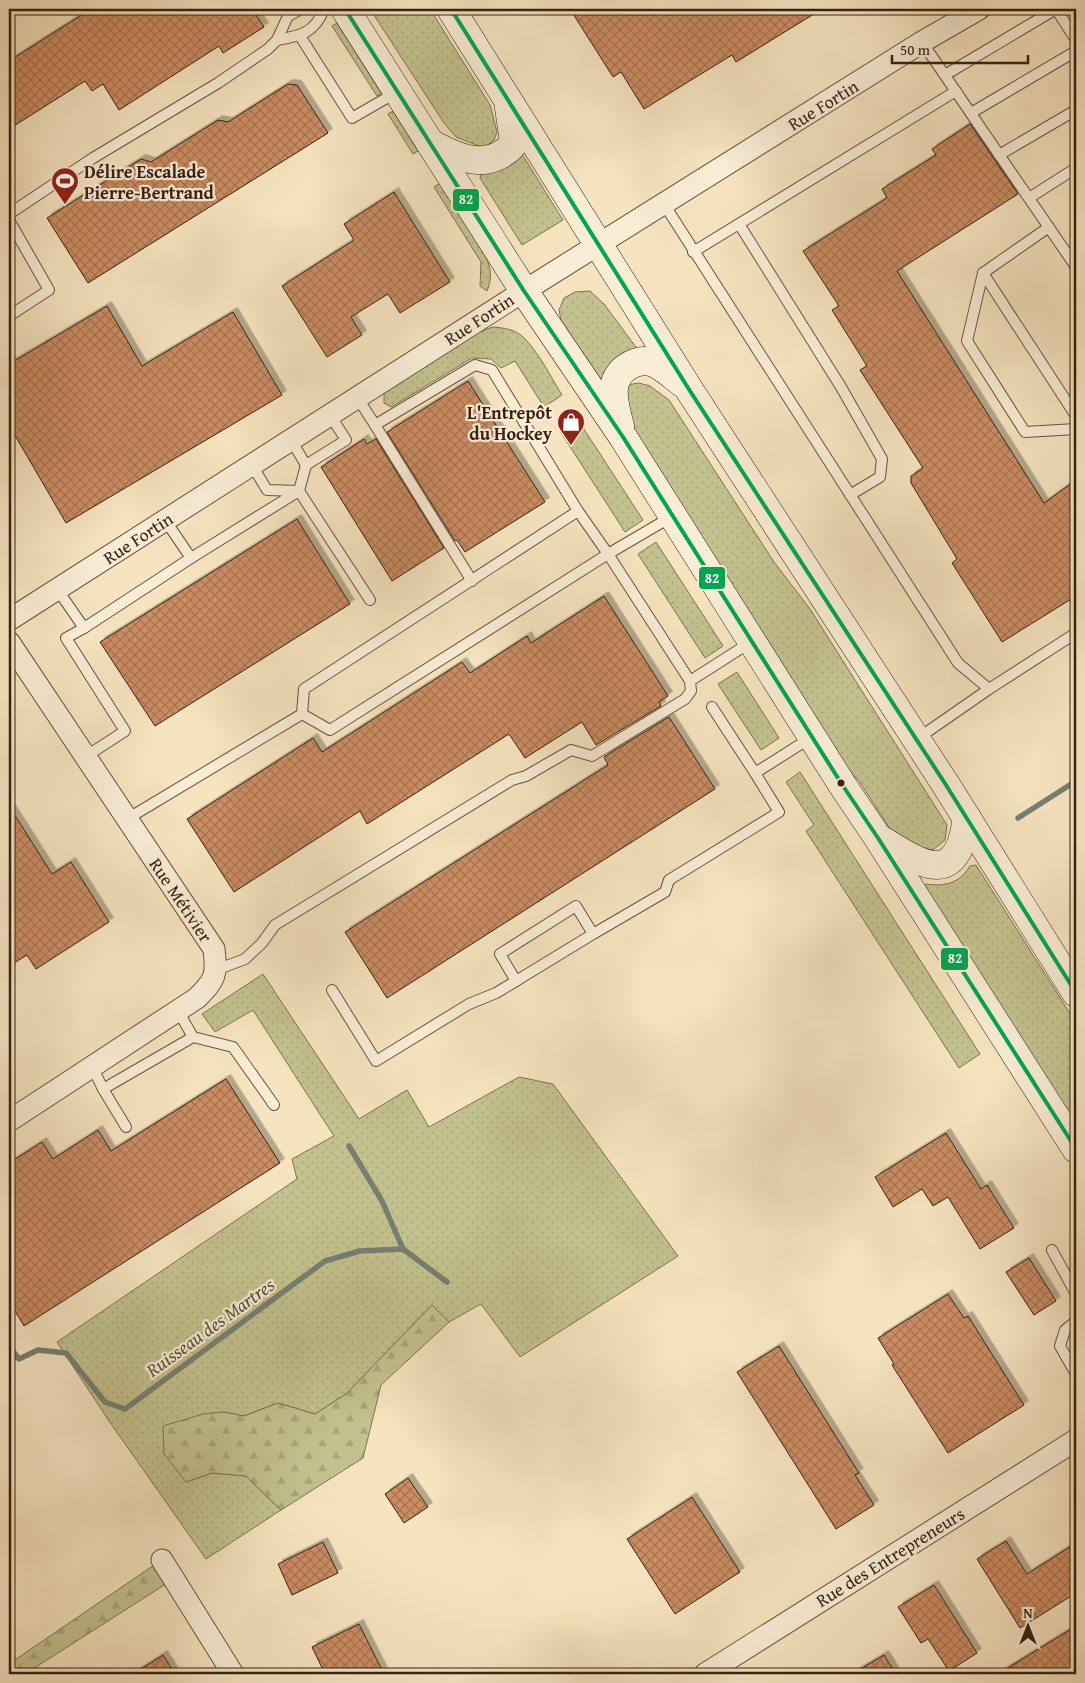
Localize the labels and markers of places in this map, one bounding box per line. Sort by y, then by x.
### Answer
place label: Délire Escalade Pierre-Bertrand [84,158,215,206]
sports icon: Délire Escalade Pierre-Bertrand [50,166,80,205]
place label: L'Entrepôt du Hockey [467,399,553,447]
shop icon: L'Entrepôt du Hockey [556,407,586,446]
unlabelled marker [836,778,846,788]

